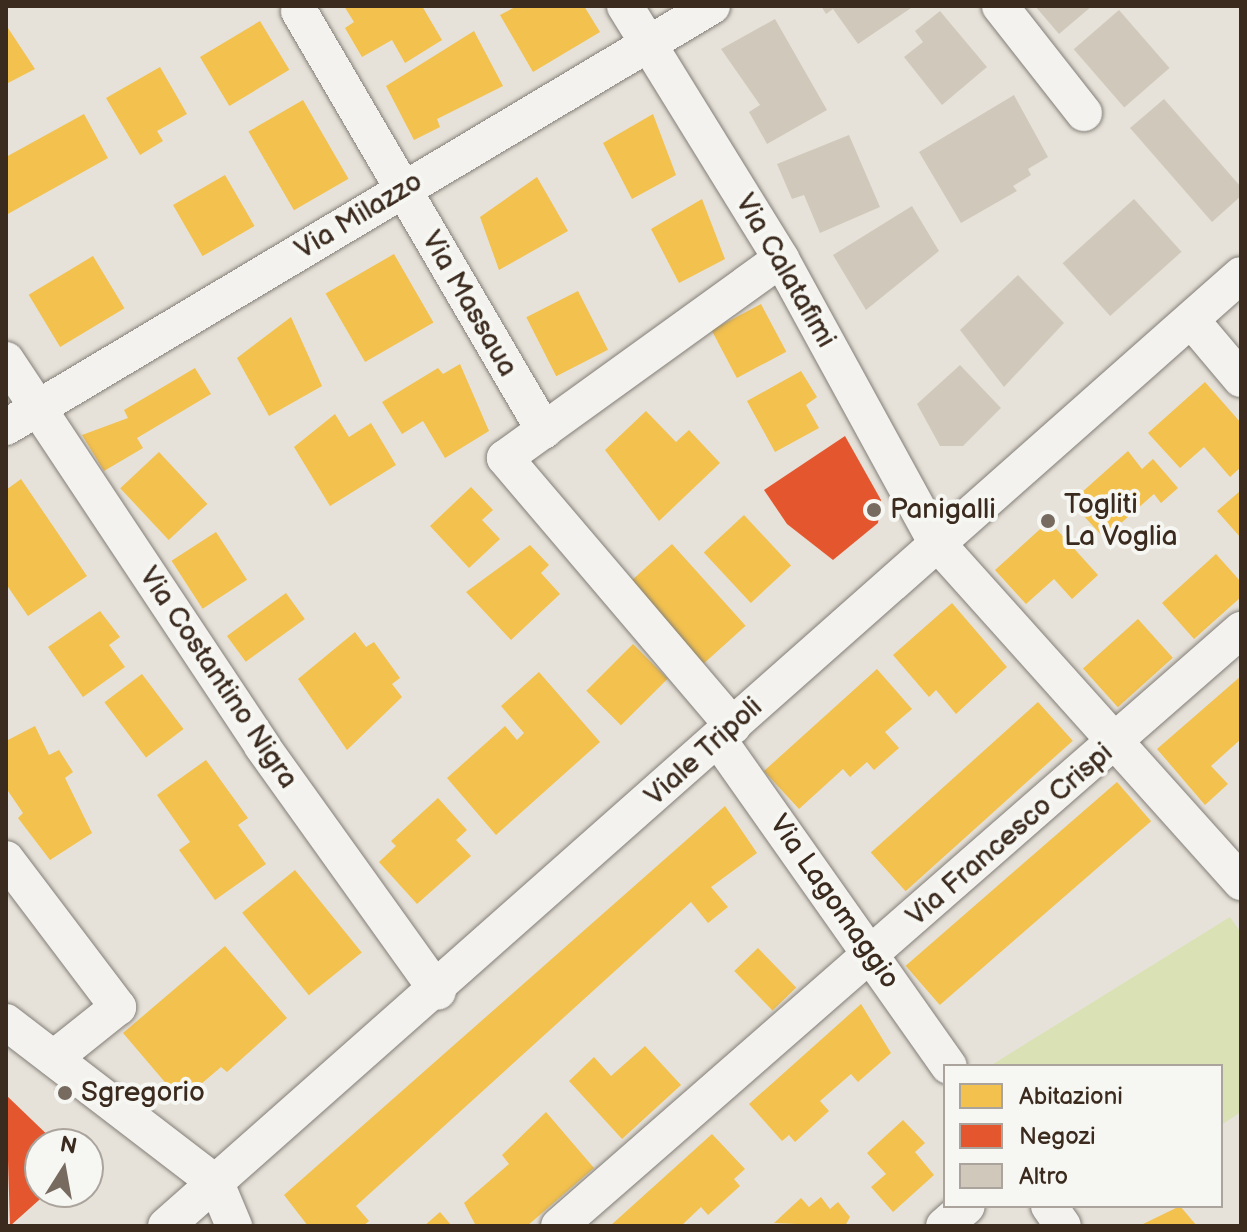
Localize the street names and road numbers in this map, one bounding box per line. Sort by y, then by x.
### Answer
street label: Via Milazzo [289,165,429,267]
street label: Via Calatafimi [727,188,843,354]
street label: Via Massaua [414,225,524,383]
street label: Via Costantino Nigra [131,561,305,795]
street label: Viale Tripoli [638,690,770,814]
street label: Via Francesco Crispi [900,736,1120,934]
street label: Via Lagomaggio [762,809,906,995]

